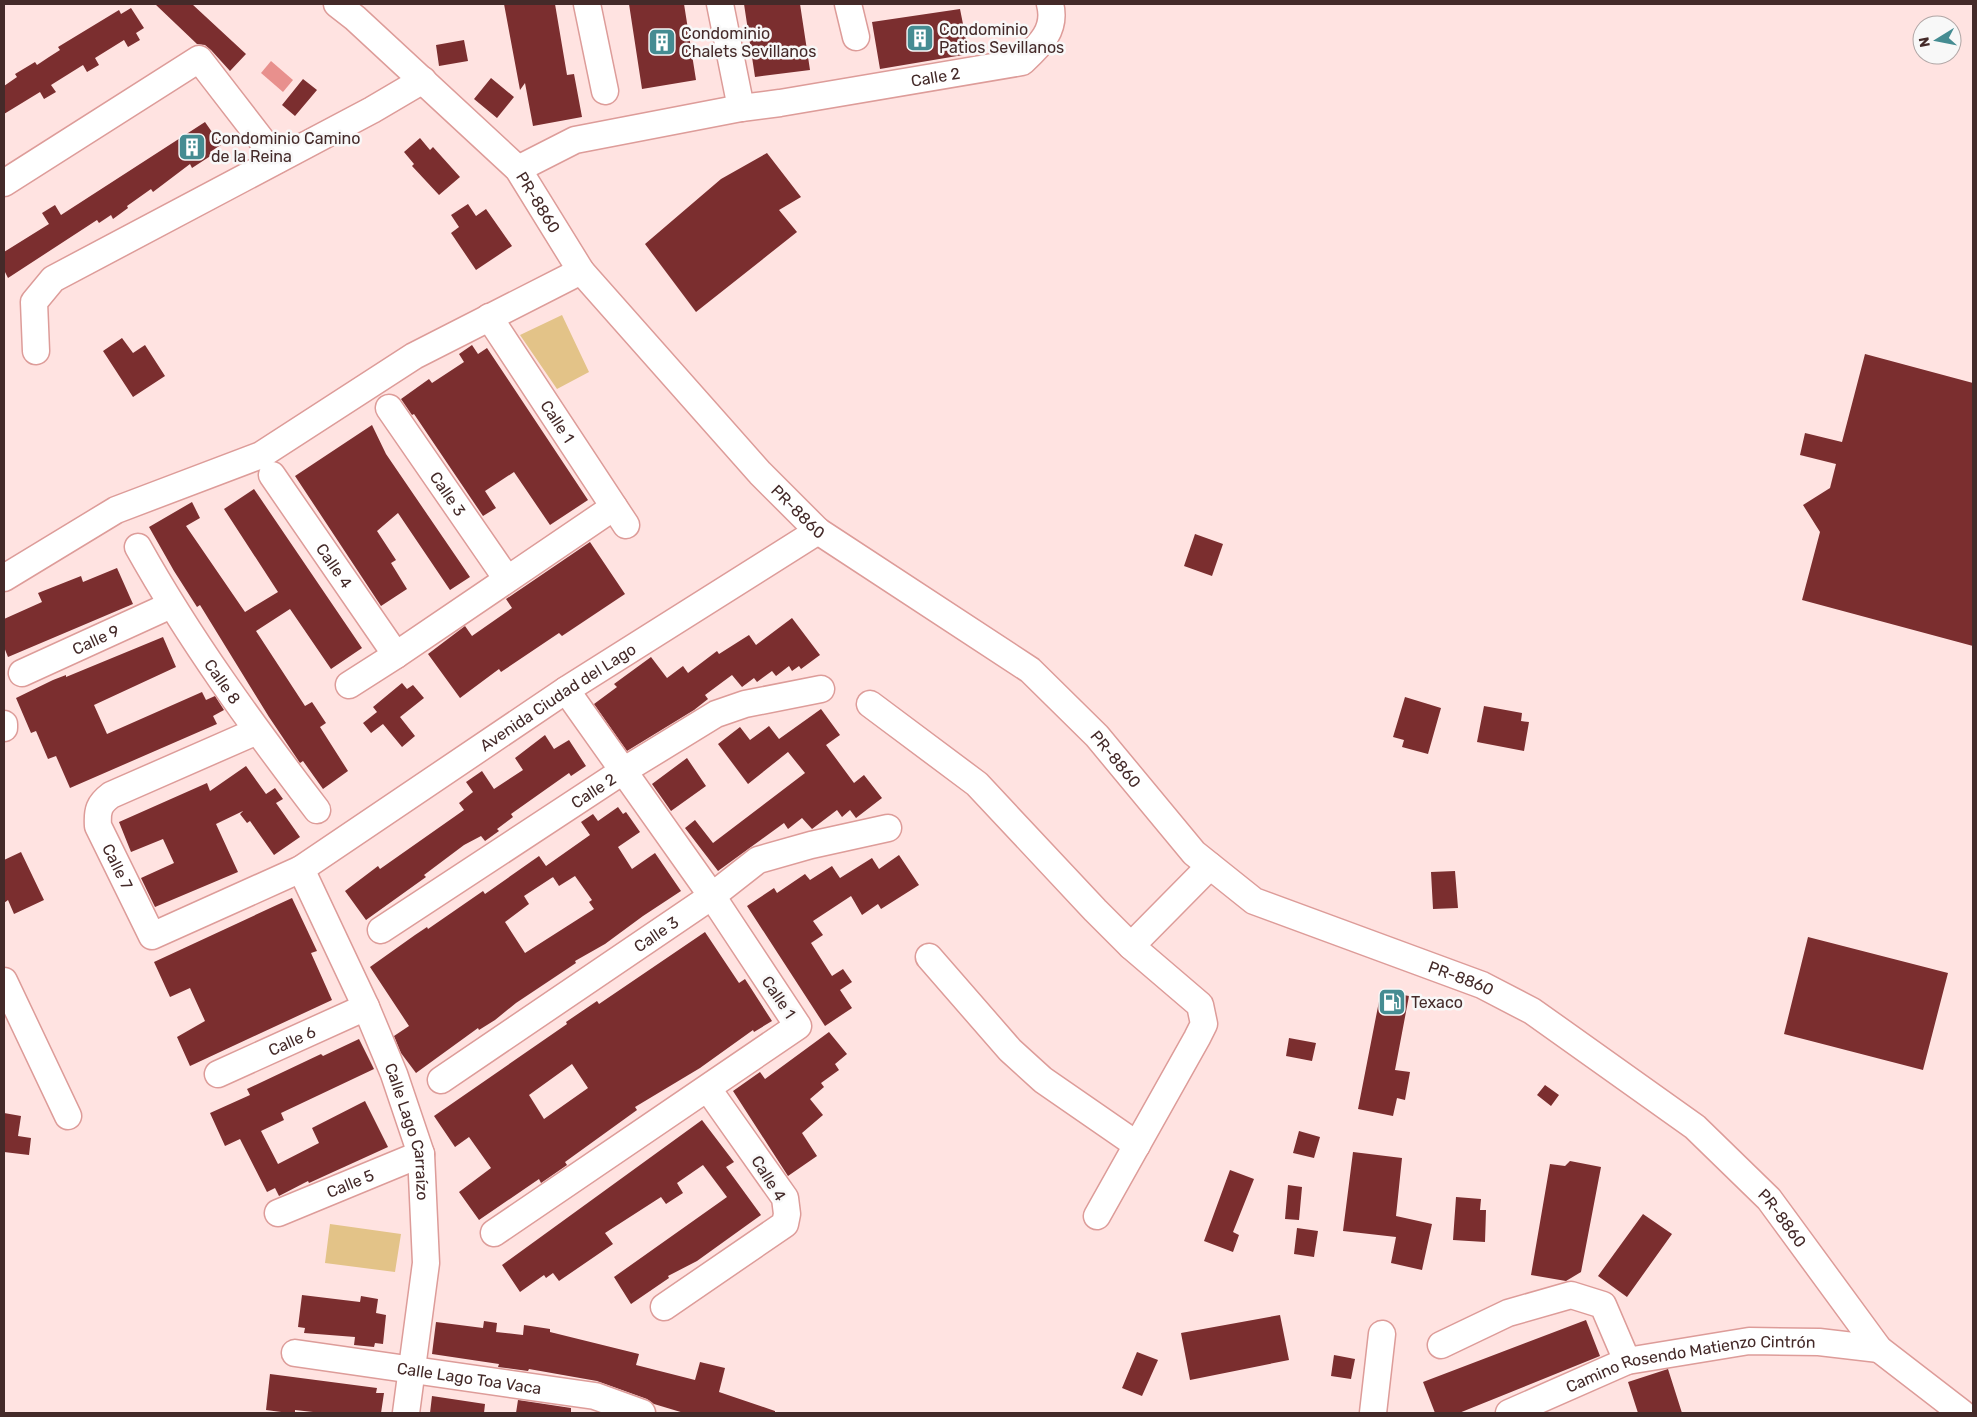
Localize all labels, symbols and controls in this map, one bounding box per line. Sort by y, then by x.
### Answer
north arrow [1912,15,1962,65]
place label: Condominio Patios Sevillanos [939,20,1064,57]
building icon: Condominio Patios Sevillanos [905,23,935,53]
place label: Condominio Chalets Sevillanos [681,24,816,61]
building icon: Condominio Chalets Sevillanos [647,27,677,57]
text: N [1915,36,1934,49]
street label: Calle 2 [910,64,962,91]
place label: Condominio Camino de la Reina [211,129,360,166]
building icon: Condominio Camino de la Reina [177,132,207,162]
street label: PR-8860 [512,168,564,237]
street label: Calle 1 [536,397,578,447]
street label: Calle 3 [426,468,470,520]
street label: PR-8860 [767,481,828,543]
street label: Calle 4 [312,540,356,592]
street label: Calle 9 [69,621,122,659]
street label: Avenida Ciudad del Lago [476,639,639,755]
street label: Calle 8 [200,656,244,708]
street label: PR-8860 [1086,727,1145,792]
street label: Calle 2 [568,769,619,812]
street label: Calle 7 [98,841,137,892]
street label: Calle 3 [630,913,682,956]
street label: PR-8860 [1426,957,1497,999]
street label: Calle 1 [758,972,800,1022]
fuel station icon: Texaco [1377,987,1407,1017]
place label: Texaco [1411,993,1463,1012]
street label: Calle 6 [265,1022,319,1060]
street label: Calle Lago Carraízo [380,1060,432,1201]
street label: Calle 4 [747,1152,790,1205]
street label: Calle 5 [324,1165,377,1202]
street label: PR-8860 [1754,1185,1810,1251]
street label: Camino Rosendo Matienzo Cintrón [1563,1332,1816,1397]
street label: Calle Lago Toa Vaca [396,1359,543,1398]

